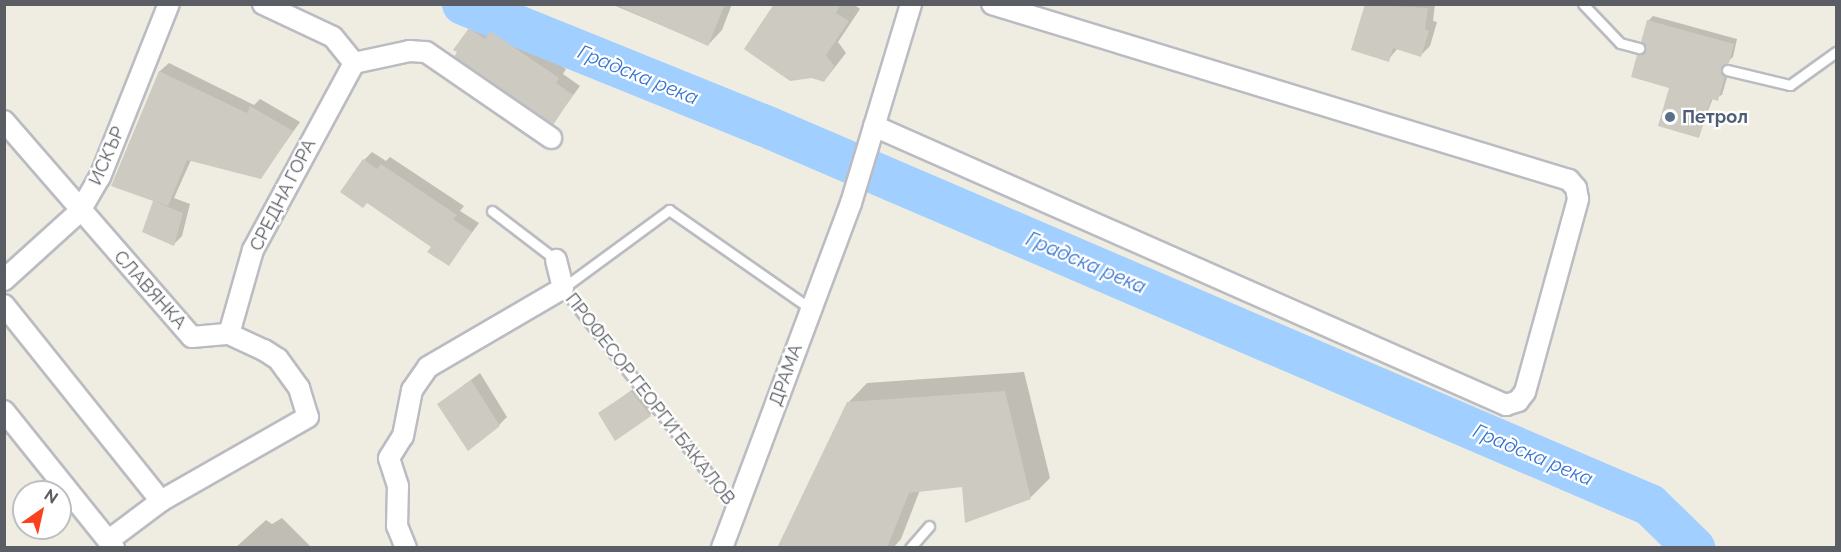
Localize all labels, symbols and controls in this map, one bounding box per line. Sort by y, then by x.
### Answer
water label: Градска река [574,40,702,110]
place label: Петрол [1682,106,1748,128]
marker: Петрол [1663,110,1677,124]
street label: ИСКЪР [85,123,129,189]
street label: СРЕДНА ГОРА [245,135,321,255]
water label: Градска река [1023,227,1149,299]
street label: СЛАВЯНКА [109,246,191,334]
street label: ПРОФЕСОР ГЕОРГИ БАКАЛОВ [561,289,739,509]
street label: ДРАМА [765,341,807,409]
water label: Градска река [1470,419,1596,491]
north arrow [12,480,72,540]
text: N [41,485,62,508]

